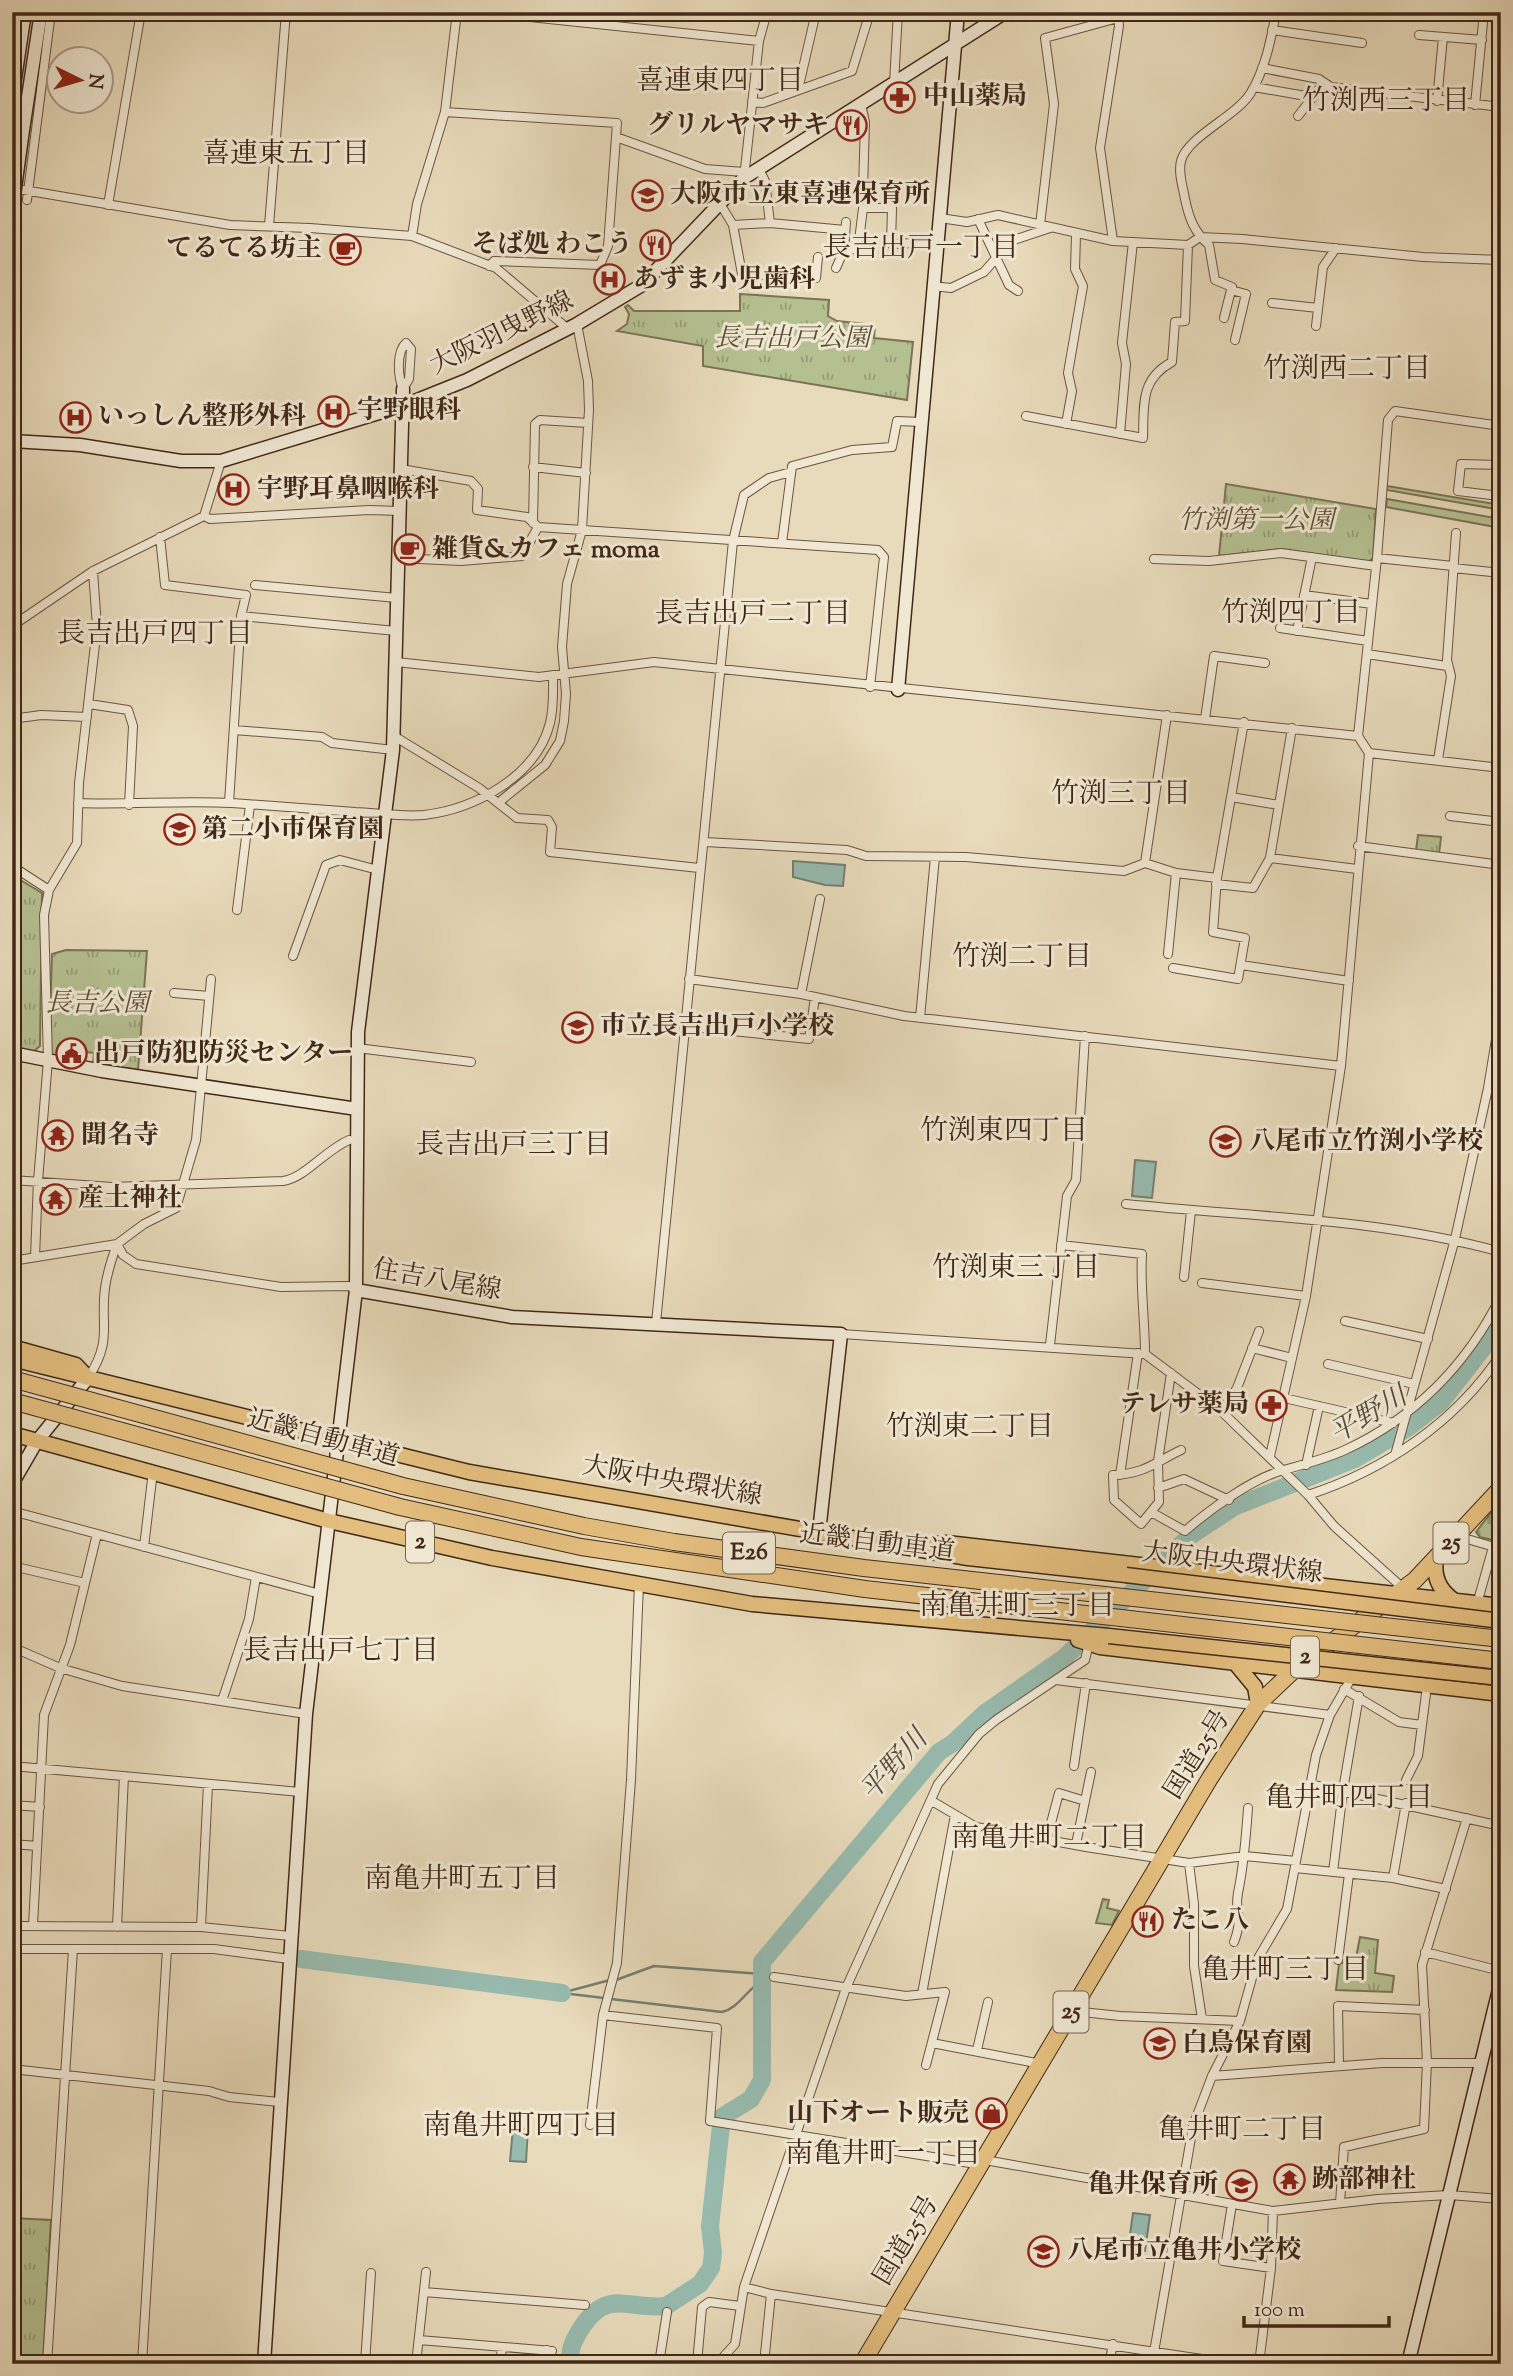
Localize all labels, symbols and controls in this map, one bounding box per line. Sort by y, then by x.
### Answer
north arrow [46,46,116,116]
district label: 喜連東四丁目 [636,62,804,102]
text: N [80,73,109,90]
place label: 中山薬局 [923,79,1027,116]
pharmacy icon: 中山薬局 [883,80,917,114]
district label: 竹渕西三丁目 [1302,82,1470,122]
place label: グリルヤマサキ [647,108,829,145]
restaurant icon: グリルヤマサキ [835,109,869,143]
district label: 喜連東五丁目 [202,135,370,175]
place label: 大阪市立東喜連保育所 [670,177,930,214]
school or university icon: 大阪市立東喜連保育所 [630,178,664,212]
place label: そば処 わこう [471,227,633,264]
restaurant icon: そば処 わこう [639,228,673,262]
district label: 長吉出戸一丁目 [823,229,1019,269]
place label: てるてる坊主 [166,231,322,268]
cafe icon: てるてる坊主 [328,232,362,266]
place label: あずま小児歯科 [633,262,815,299]
hospital icon: あずま小児歯科 [593,263,627,297]
street label: 大阪羽曳野線 [424,283,580,385]
park label: 長吉出戸公園 [714,321,874,358]
district label: 竹渕西二丁目 [1263,350,1431,390]
place label: 宇野眼科 [357,393,461,430]
hospital icon: 宇野眼科 [317,394,351,428]
place label: いっしん整形外科 [98,399,306,436]
hospital icon: いっしん整形外科 [58,400,92,434]
place label: 宇野耳鼻咽喉科 [257,472,439,509]
hospital icon: 宇野耳鼻咽喉科 [217,473,251,507]
park label: 竹渕第一公園 [1178,503,1338,540]
place label: 雑貨&カフェ moma [432,532,660,569]
cafe icon: 雑貨&カフェ moma [392,533,426,567]
district label: 竹渕四丁目 [1221,594,1361,634]
district label: 長吉出戸二丁目 [655,595,851,635]
district label: 長吉出戸四丁目 [57,615,253,655]
district label: 竹渕三丁目 [1051,775,1191,815]
place label: 第二小市保育園 [202,812,384,849]
school or university icon: 第二小市保育園 [162,813,196,847]
district label: 竹渕二丁目 [952,938,1092,978]
park label: 長吉公園 [45,986,153,1023]
place label: 市立長吉出戸小学校 [600,1009,834,1046]
school or university icon: 市立長吉出戸小学校 [560,1010,594,1044]
place label: 出戸防犯防災センター [94,1036,353,1073]
public building icon: 出戸防犯防災センター [54,1037,88,1071]
district label: 竹渕東四丁目 [920,1112,1088,1152]
place label: 聞名寺 [81,1118,159,1155]
temple icon: 聞名寺 [41,1119,75,1153]
place label: 八尾市立竹渕小学校 [1249,1124,1483,1161]
school or university icon: 八尾市立竹渕小学校 [1209,1125,1243,1159]
district label: 長吉出戸三丁目 [416,1126,612,1166]
place label: 産土神社 [78,1181,182,1218]
temple icon: 産土神社 [38,1182,72,1216]
district label: 竹渕東三丁目 [932,1249,1100,1289]
street label: 住吉八尾線 [370,1251,504,1311]
water label: 平野川 [1323,1376,1418,1454]
place label: テレサ薬局 [1120,1387,1249,1424]
pharmacy icon: テレサ薬局 [1255,1388,1289,1422]
street label: 近畿自動車道 [243,1401,403,1477]
district label: 竹渕東二丁目 [886,1408,1054,1448]
street label: 大阪中央環状線 [579,1448,765,1516]
street label: 近畿自動車道 [797,1516,957,1572]
road number: 2 [406,1522,434,1562]
road number: 25 [1434,1522,1468,1563]
road number: E26 [723,1532,775,1574]
street label: 大阪中央環状線 [1139,1535,1325,1593]
district label: 南亀井町三丁目 [919,1587,1115,1627]
district label: 長吉出戸七丁目 [243,1632,439,1672]
road number: 2 [1291,1637,1319,1678]
street label: 国道25号 [1156,1703,1240,1807]
water label: 平野川 [852,1719,940,1811]
district label: 亀井町四丁目 [1265,1779,1433,1819]
district label: 南亀井町二丁目 [951,1819,1147,1859]
district label: 南亀井町五丁目 [364,1860,560,1900]
place label: たこ八 [1171,1903,1249,1940]
restaurant icon: たこ八 [1131,1904,1165,1938]
district label: 亀井町三丁目 [1201,1951,1369,1991]
road number: 25 [1054,1992,1088,2033]
place label: 白鳥保育園 [1182,2026,1312,2063]
school or university icon: 白鳥保育園 [1142,2027,1176,2061]
place label: 山下オート販売 [787,2096,969,2133]
shop icon: 山下オート販売 [975,2097,1009,2131]
district label: 南亀井町四丁目 [423,2107,619,2147]
district label: 亀井町二丁目 [1158,2111,1326,2151]
district label: 南亀井町一丁目 [785,2135,981,2175]
place label: 跡部神社 [1312,2162,1416,2199]
temple icon: 跡部神社 [1272,2163,1306,2197]
place label: 亀井保育所 [1088,2167,1218,2204]
school or university icon: 亀井保育所 [1224,2168,1258,2202]
street label: 国道25号 [866,2189,948,2293]
place label: 八尾市立亀井小学校 [1067,2233,1301,2270]
school or university icon: 八尾市立亀井小学校 [1027,2234,1061,2268]
scale bar [1244,2285,1389,2329]
text: 100 m [1254,2296,1305,2326]

